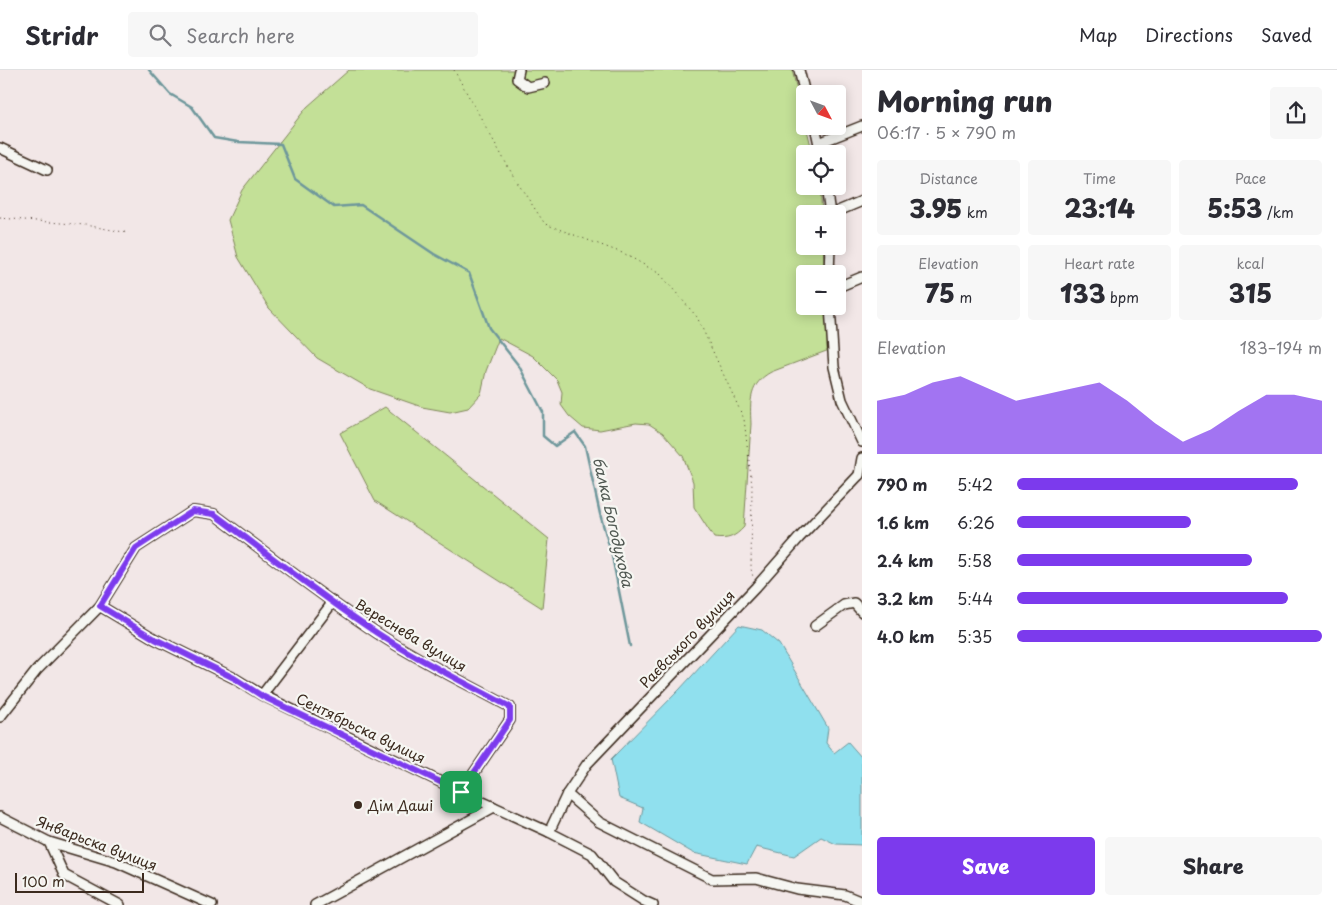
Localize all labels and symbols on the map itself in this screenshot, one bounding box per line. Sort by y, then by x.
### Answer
north arrow [796,85,846,135]
water label: балка Богодухова [588,455,640,590]
street label: Раєвського вулиця [635,585,739,693]
street label: Вереснева вулиця [351,593,471,677]
street label: Сентябрьска вулиця [293,688,429,768]
pin [440,771,482,813]
place label: Дім Даші [367,795,433,816]
marker: Дім Даші [352,799,364,811]
street label: Январьска вулиця [34,810,160,876]
scale bar [15,870,144,893]

